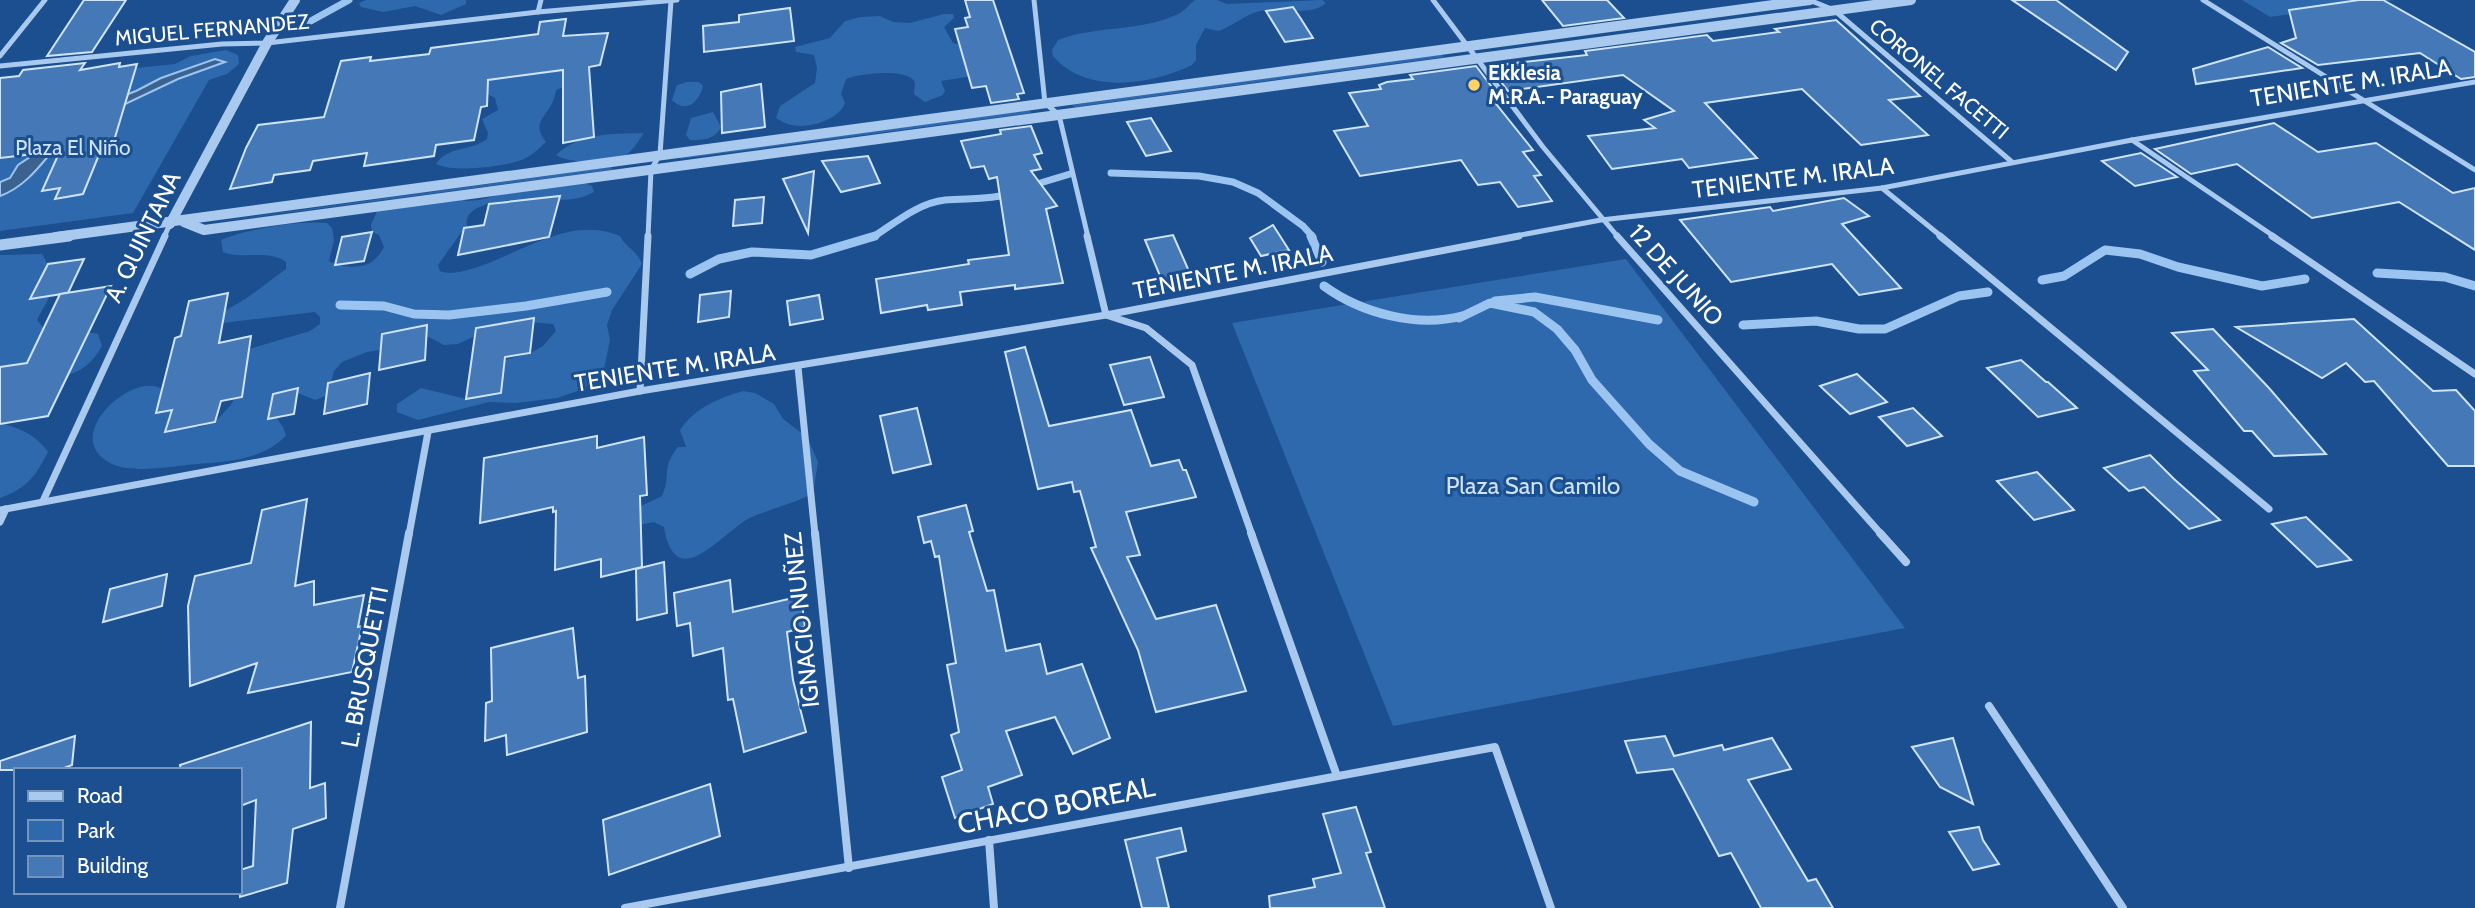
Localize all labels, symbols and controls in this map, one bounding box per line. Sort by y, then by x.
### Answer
street label: MIGUEL FERNANDEZ [114,9,310,50]
street label: CORONEL FACETTI [1865,13,2014,144]
street label: TENIENTE M. IRALA [2248,52,2454,113]
place label: Ekklesia M.R.A.- Paraguay [1488,60,1643,109]
marker: Ekklesia M.R.A.- Paraguay [1466,77,1482,93]
park label: Plaza El Niño [15,135,131,160]
street label: TENIENTE M. IRALA [1690,151,1896,204]
street label: A. QUINTANA [98,166,187,307]
street label: 12 DE JUNIO [1623,218,1730,332]
street label: TENIENTE M. IRALA [1131,238,1335,305]
street label: TENIENTE M. IRALA [572,337,778,398]
park label: Plaza San Camilo [1446,471,1620,500]
street label: IGNACIO NUÑEZ [778,530,825,709]
street label: L. BRUSQUETTI [335,584,394,750]
legend [14,768,242,894]
street label: CHACO BOREAL [954,769,1158,841]
text: Road [77,783,123,808]
text: Park [77,818,115,843]
text: Building [77,853,149,878]

